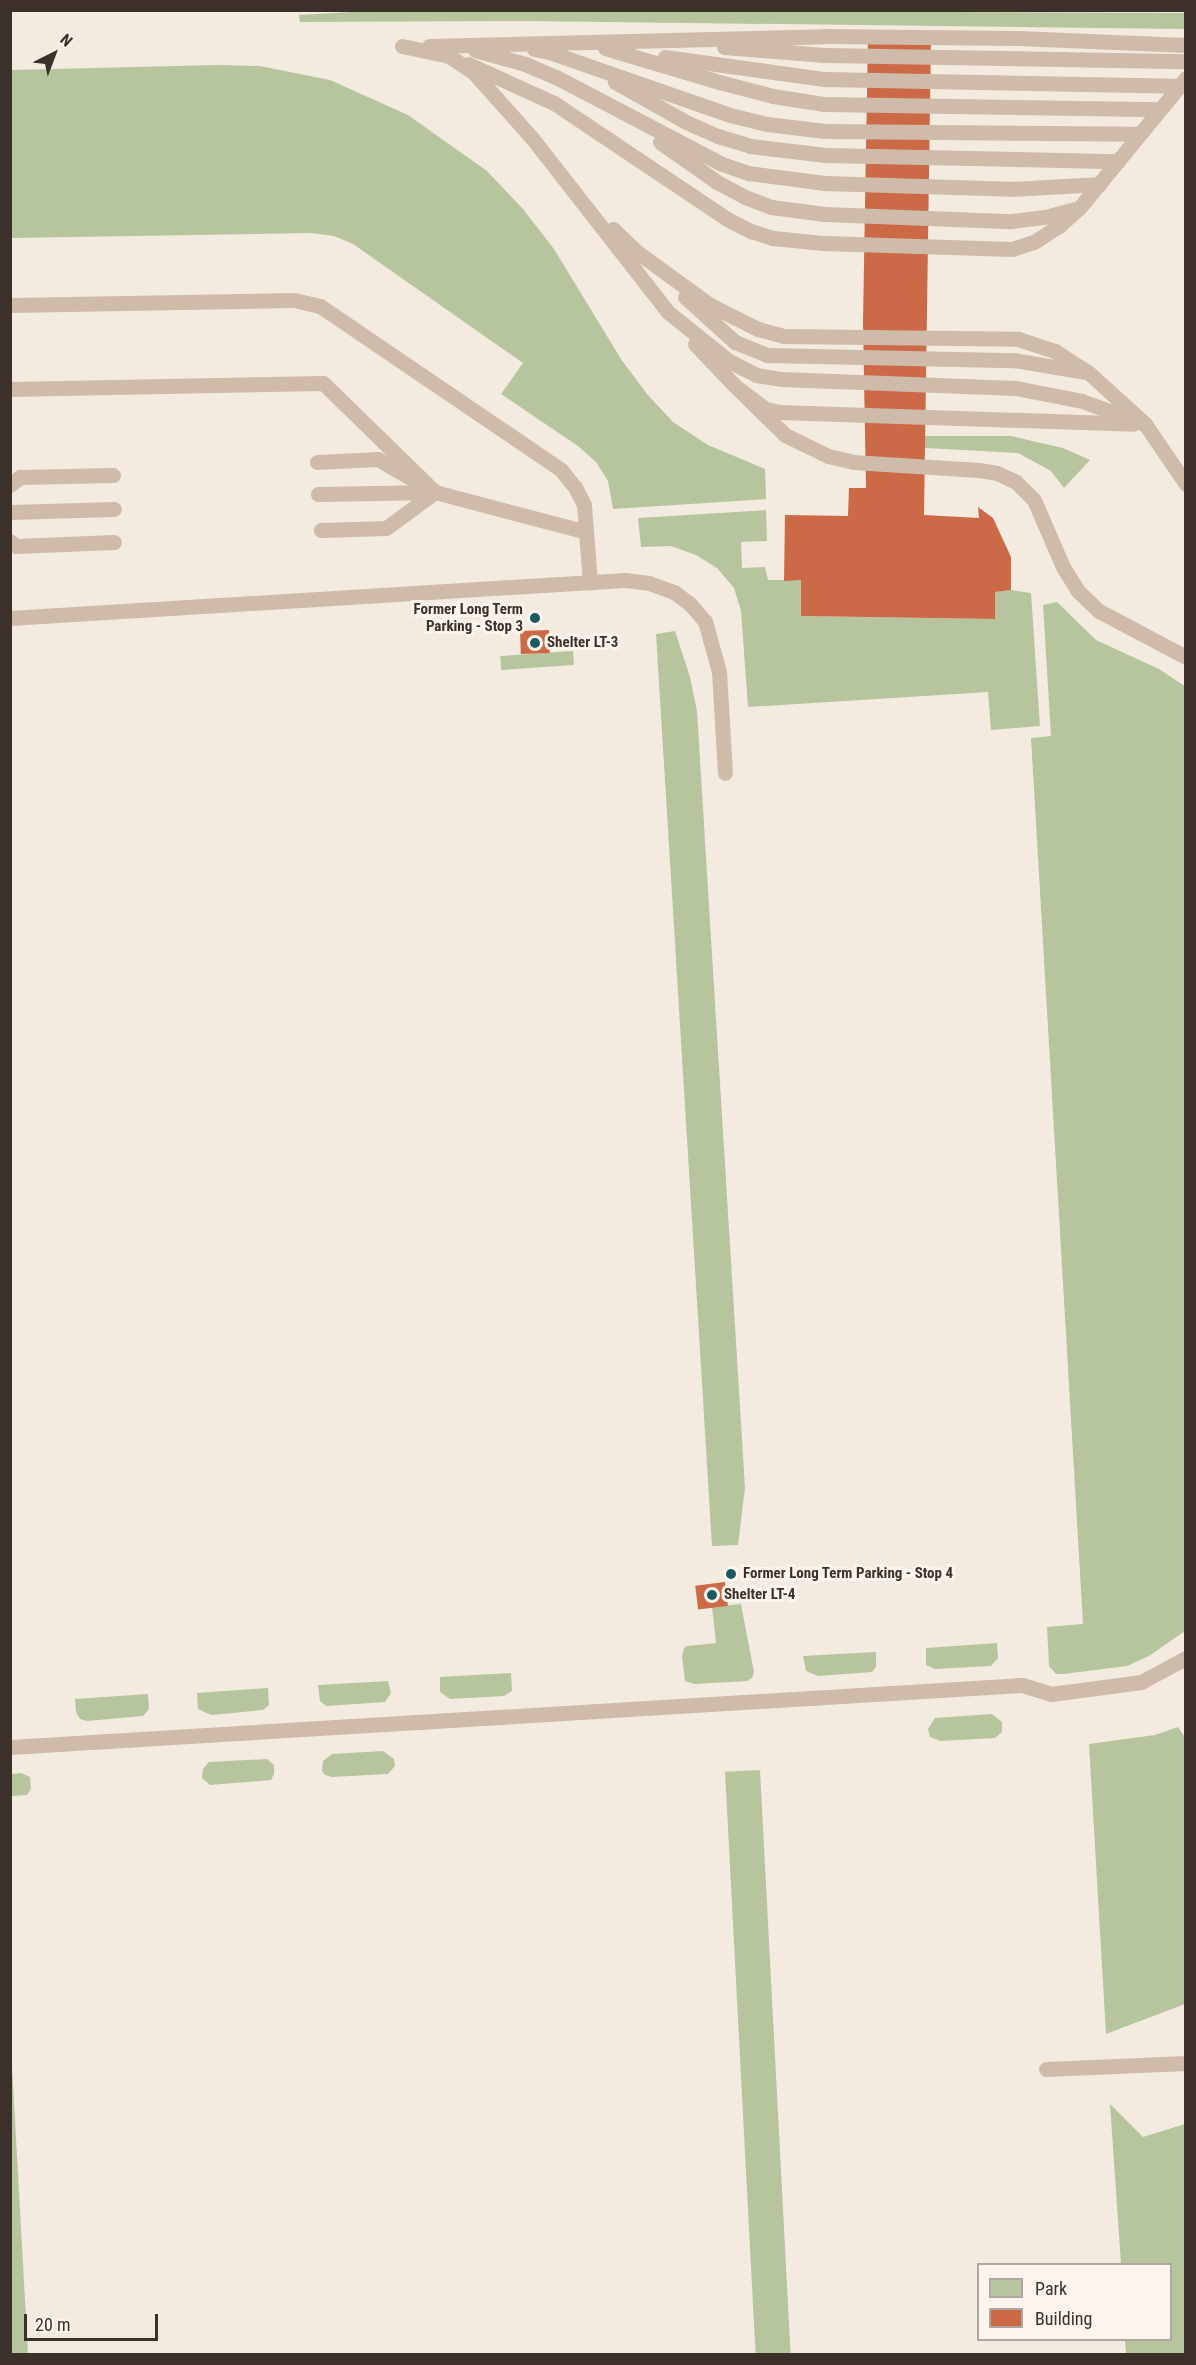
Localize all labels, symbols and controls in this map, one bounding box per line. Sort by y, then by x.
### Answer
north arrow [24,24,84,84]
text: N [56,30,76,51]
place label: Former Long Term Parking - Stop 3 [413,600,523,635]
marker: Former Long Term Parking - Stop 3 [528,611,542,625]
place label: Shelter LT-3 [547,634,618,652]
marker: Shelter LT-3 [528,636,542,650]
place label: Former Long Term Parking - Stop 4 [743,1565,953,1583]
marker: Former Long Term Parking - Stop 4 [724,1567,738,1581]
place label: Shelter LT-4 [724,1586,795,1604]
marker: Shelter LT-4 [705,1588,719,1602]
legend [977,2263,1172,2341]
text: Park [1035,2278,1067,2299]
scale bar [27,2302,160,2340]
text: Building [1035,2308,1092,2329]
text: 20 m [35,2314,70,2335]

